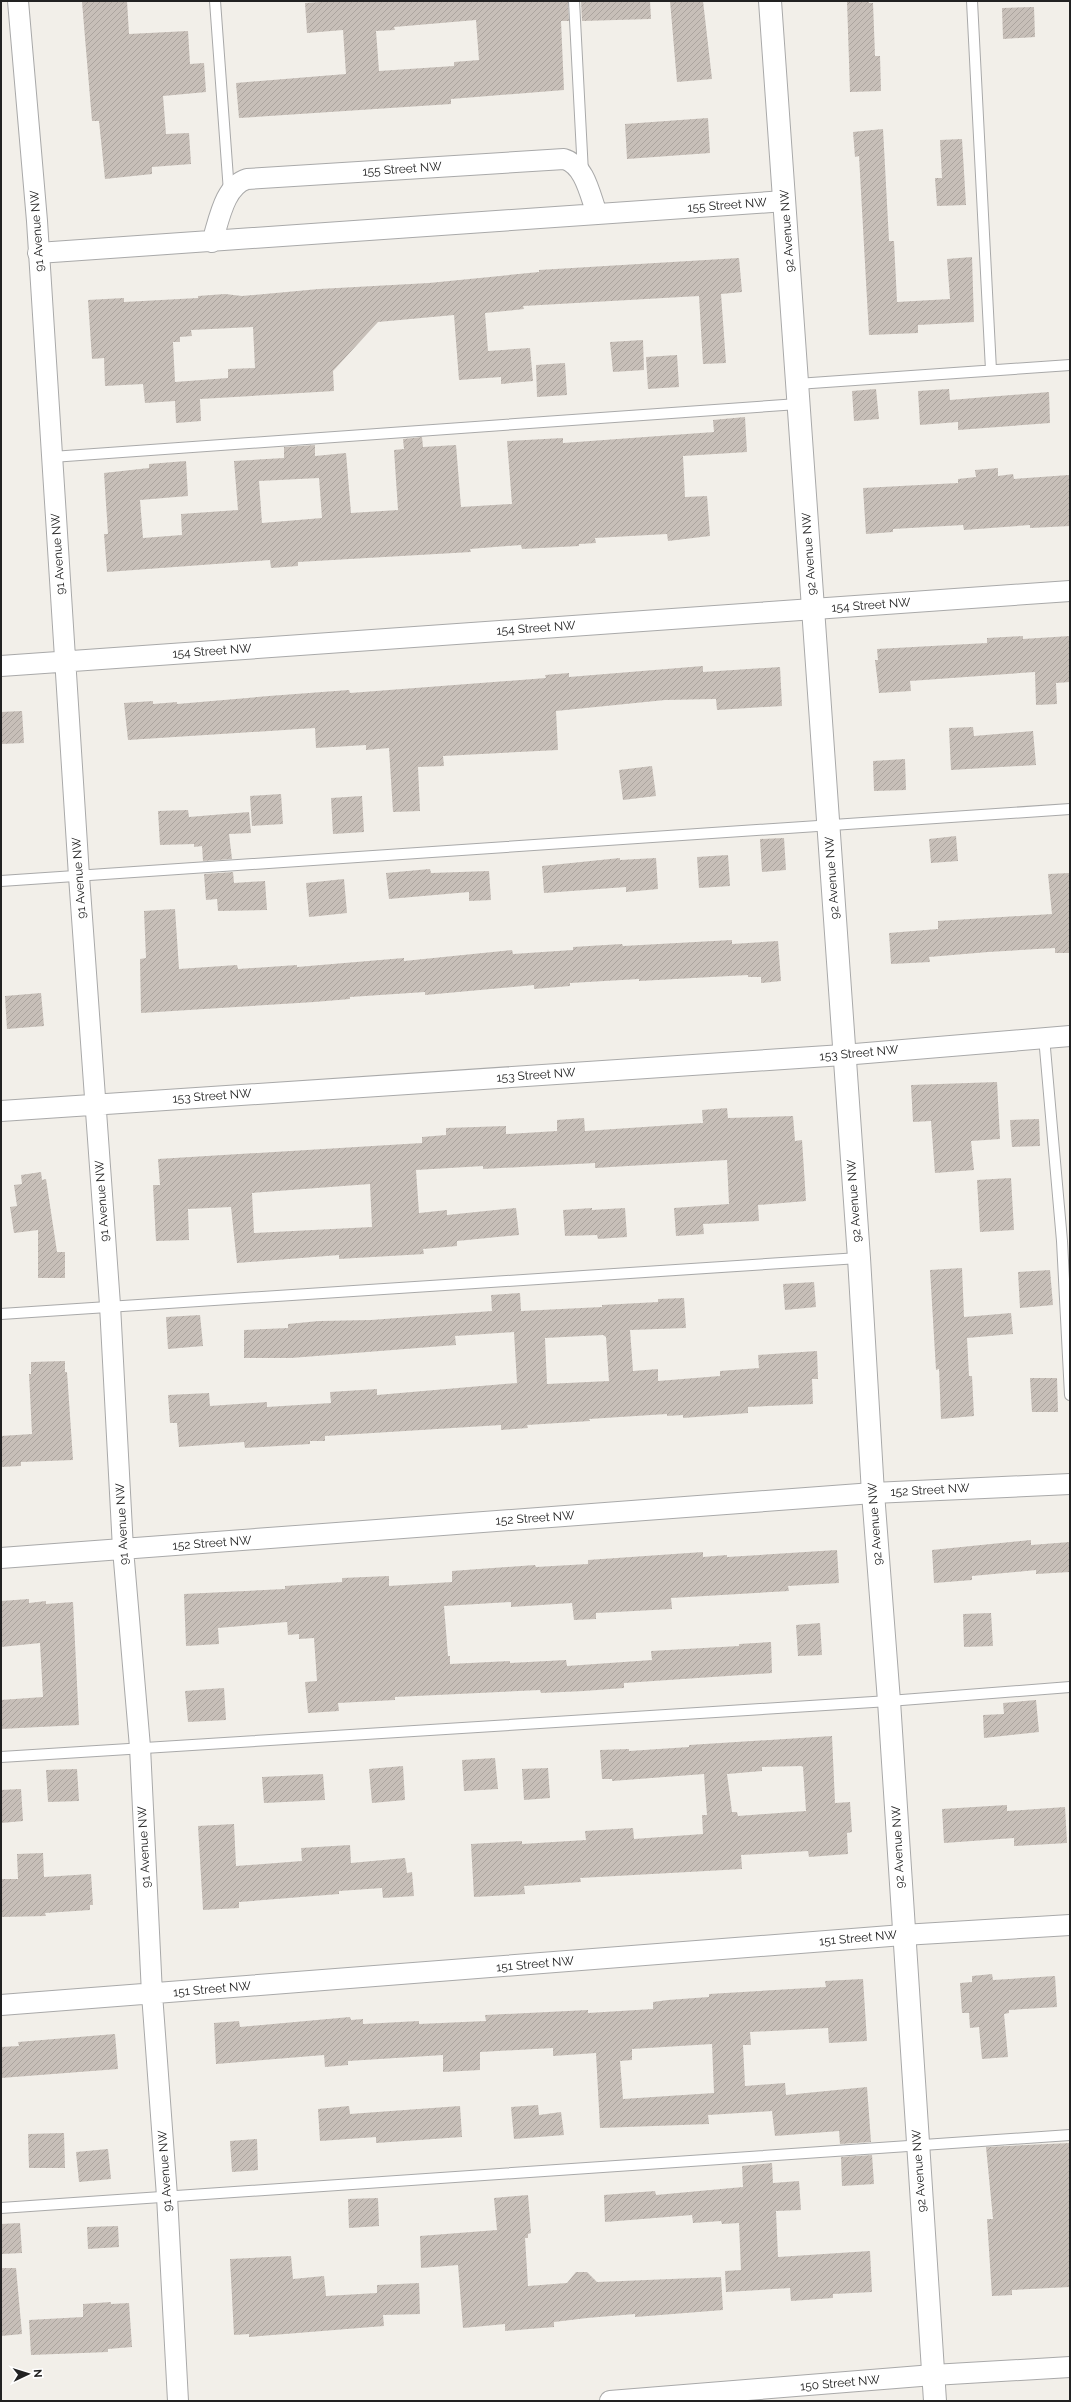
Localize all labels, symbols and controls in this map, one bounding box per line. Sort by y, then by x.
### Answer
street label: 155 Street NW [362,159,443,179]
street label: 91 Avenue NW [27,189,47,272]
street label: 92 Avenue NW [777,189,797,273]
street label: 155 Street NW [687,195,768,215]
street label: 91 Avenue NW [48,512,68,595]
street label: 92 Avenue NW [799,512,819,596]
street label: 154 Street NW [831,595,912,615]
street label: 154 Street NW [496,618,577,638]
street label: 154 Street NW [172,641,253,661]
street label: 91 Avenue NW [69,836,89,919]
street label: 92 Avenue NW [822,836,842,920]
street label: 153 Street NW [819,1043,900,1063]
street label: 153 Street NW [496,1065,576,1085]
street label: 153 Street NW [172,1086,252,1106]
street label: 91 Avenue NW [92,1159,112,1242]
street label: 92 Avenue NW [844,1159,864,1243]
street label: 152 Street NW [890,1481,970,1499]
street label: 91 Avenue NW [113,1482,131,1565]
street label: 92 Avenue NW [865,1482,885,1566]
street label: 152 Street NW [495,1508,575,1528]
street label: 152 Street NW [172,1533,252,1553]
street label: 91 Avenue NW [135,1805,153,1888]
street label: 92 Avenue NW [889,1805,907,1889]
street label: 151 Street NW [819,1928,898,1948]
street label: 151 Street NW [496,1954,575,1974]
street label: 151 Street NW [173,1979,252,1999]
street label: 91 Avenue NW [155,2129,175,2212]
street label: 92 Avenue NW [909,2129,929,2213]
north arrow [8,2354,48,2394]
text: N [31,2369,44,2378]
street label: 150 Street NW [799,2372,881,2393]

